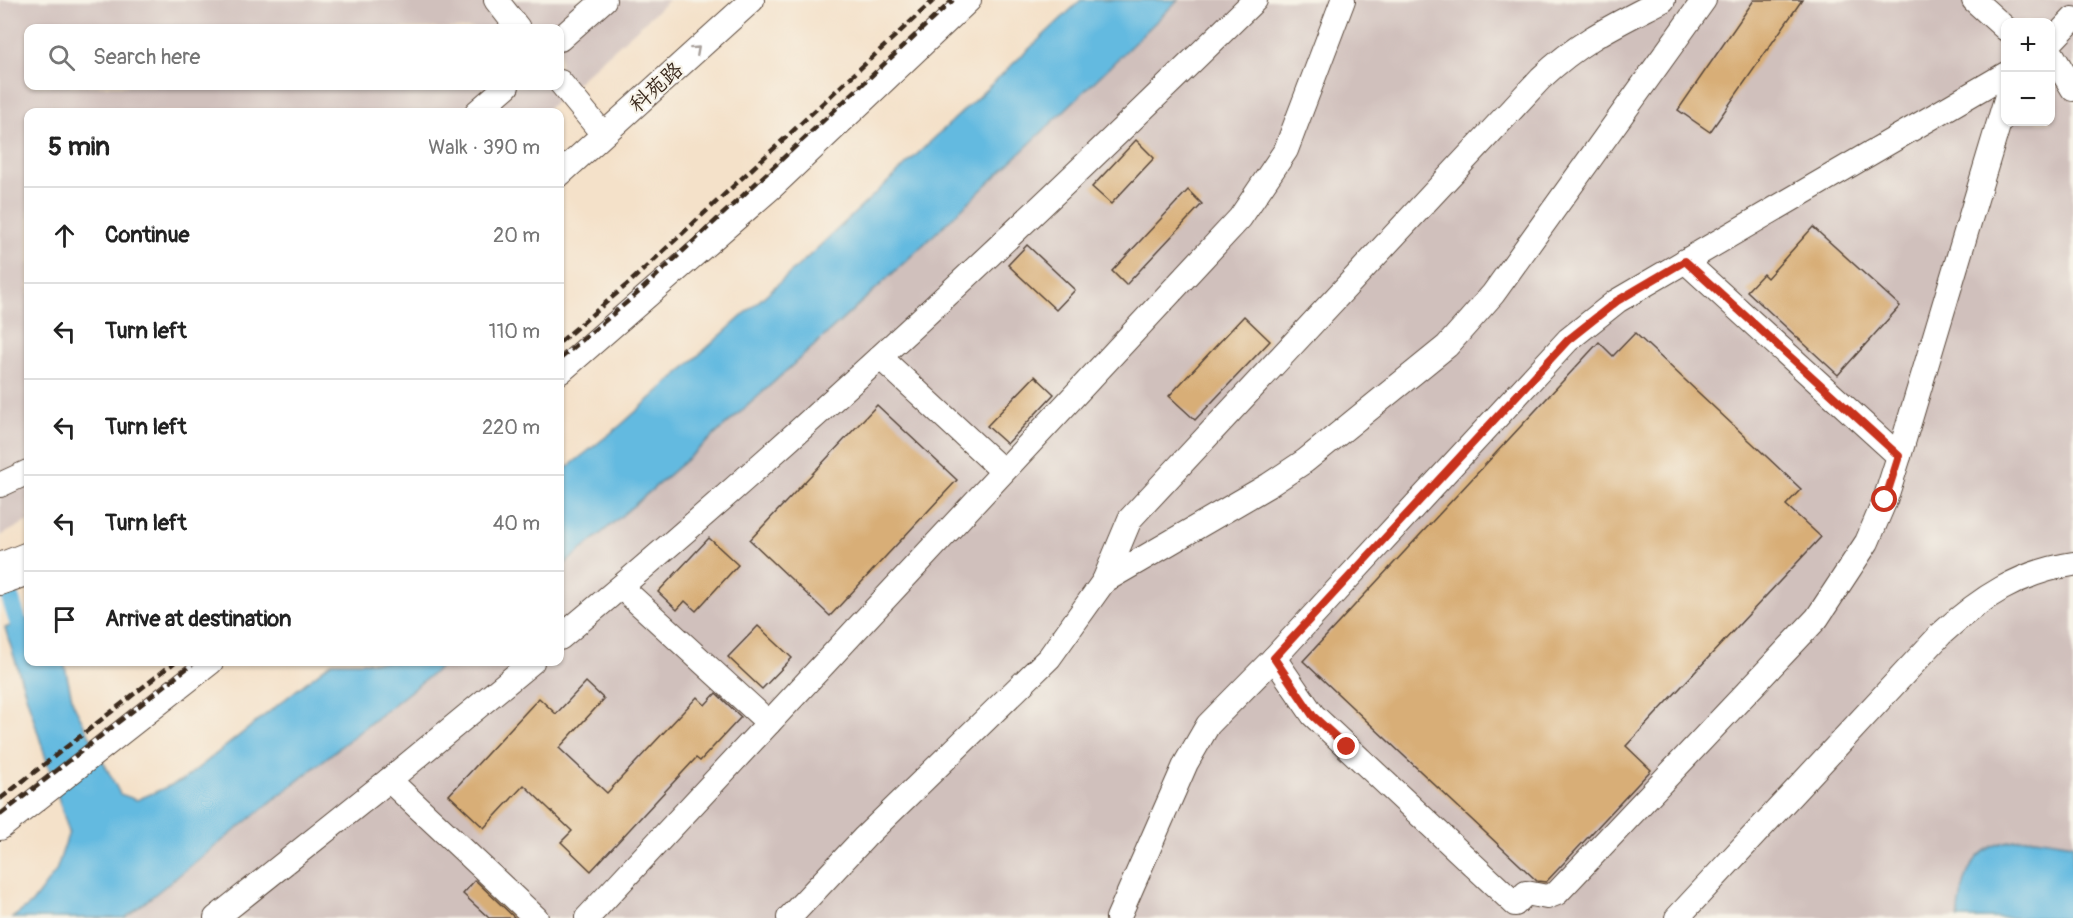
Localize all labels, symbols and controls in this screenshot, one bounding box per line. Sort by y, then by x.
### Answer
map controls [2001,18,2055,126]
button: + [2001,18,2055,72]
search box [24,24,564,90]
icon: search [45,41,78,74]
text: Search here [93,43,200,71]
one-way arrow [690,46,700,57]
street label: 科苑路 [624,56,689,118]
button: − [2001,72,2055,126]
text: 5 min [48,131,110,163]
text: Walk · 390 m [428,135,540,160]
icon: ahead [48,219,81,252]
text: Continue [105,221,189,249]
text: 20 m [493,223,540,248]
icon: left [48,315,81,348]
text: Turn left [105,317,187,345]
text: 110 m [489,319,540,344]
icon: left [48,411,81,444]
text: Turn left [105,413,187,441]
text: 220 m [482,415,540,440]
route start [1871,486,1897,512]
icon: left [48,507,81,540]
text: Turn left [105,509,187,537]
text: 40 m [493,511,540,536]
icon: arrive [48,603,81,636]
text: Arrive at destination [105,605,291,633]
route end [1333,733,1359,759]

